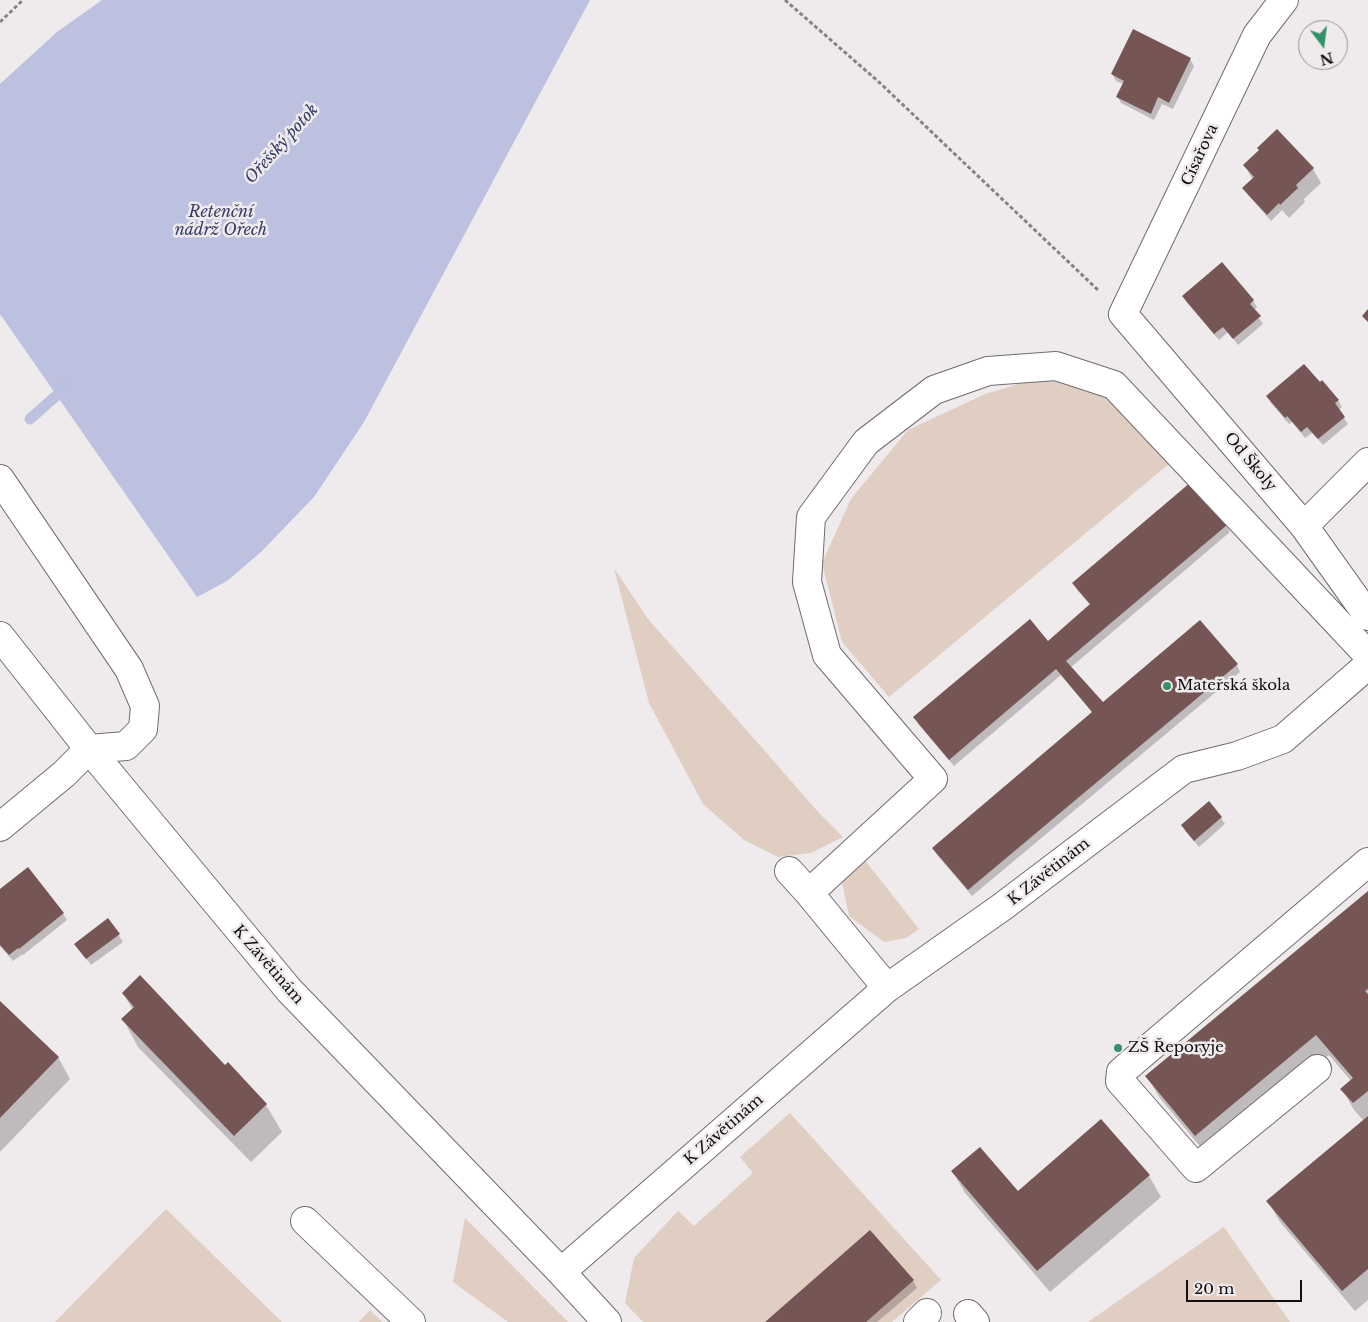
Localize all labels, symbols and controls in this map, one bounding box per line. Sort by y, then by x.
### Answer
north arrow [1298,20,1348,70]
text: N [1318,48,1335,69]
water label: Ořešský potok [241,100,323,188]
street label: Císařova [1178,121,1222,189]
water label: Retenční nádrž Ořech [175,202,267,240]
street label: Od Školy [1220,429,1280,495]
place label: Mateřská škola [1177,677,1290,695]
marker: Mateřská škola [1161,680,1173,692]
street label: K Závětinám [1005,835,1093,909]
street label: K Závětinám [229,922,307,1008]
place label: ZŠ Řeporyje [1128,1039,1224,1057]
marker: ZŠ Řeporyje [1112,1042,1124,1054]
street label: K Závětinám [681,1091,767,1169]
scale bar [1188,1270,1304,1302]
text: 20 m [1194,1279,1234,1298]

